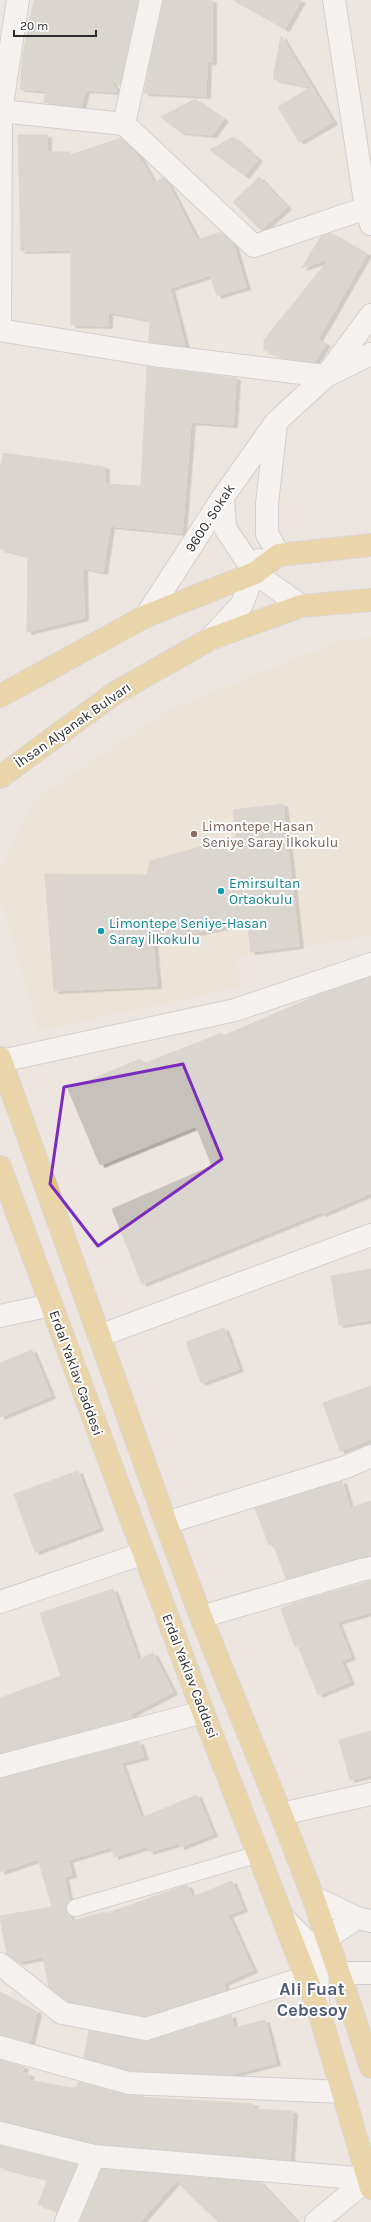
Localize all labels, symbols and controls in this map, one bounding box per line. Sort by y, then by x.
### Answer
scale bar [14,12,96,38]
text: 20 m [20,19,48,33]
street label: 9600. Sokak [182,481,238,555]
street label: İhsan Alyanak Bulvarı [12,679,134,771]
place label: Limontepe Hasan Seniye Saray İlkokulu [202,818,338,851]
marker: Limontepe Hasan Seniye Saray İlkokulu [189,829,199,839]
place label: Emirsultan Ortaokulu [229,875,300,908]
marker: Emirsultan Ortaokulu [216,886,226,896]
place label: Limontepe Seniye-Hasan Saray İlkokulu [109,915,268,948]
marker: Limontepe Seniye-Hasan Saray İlkokulu [96,926,106,936]
street label: Erdal Yaklav Caddesi [45,1308,107,1438]
street label: Erdal Yaklav Caddesi [158,1611,222,1741]
district label: Ali Fuat Cebesoy [277,1978,347,2021]

